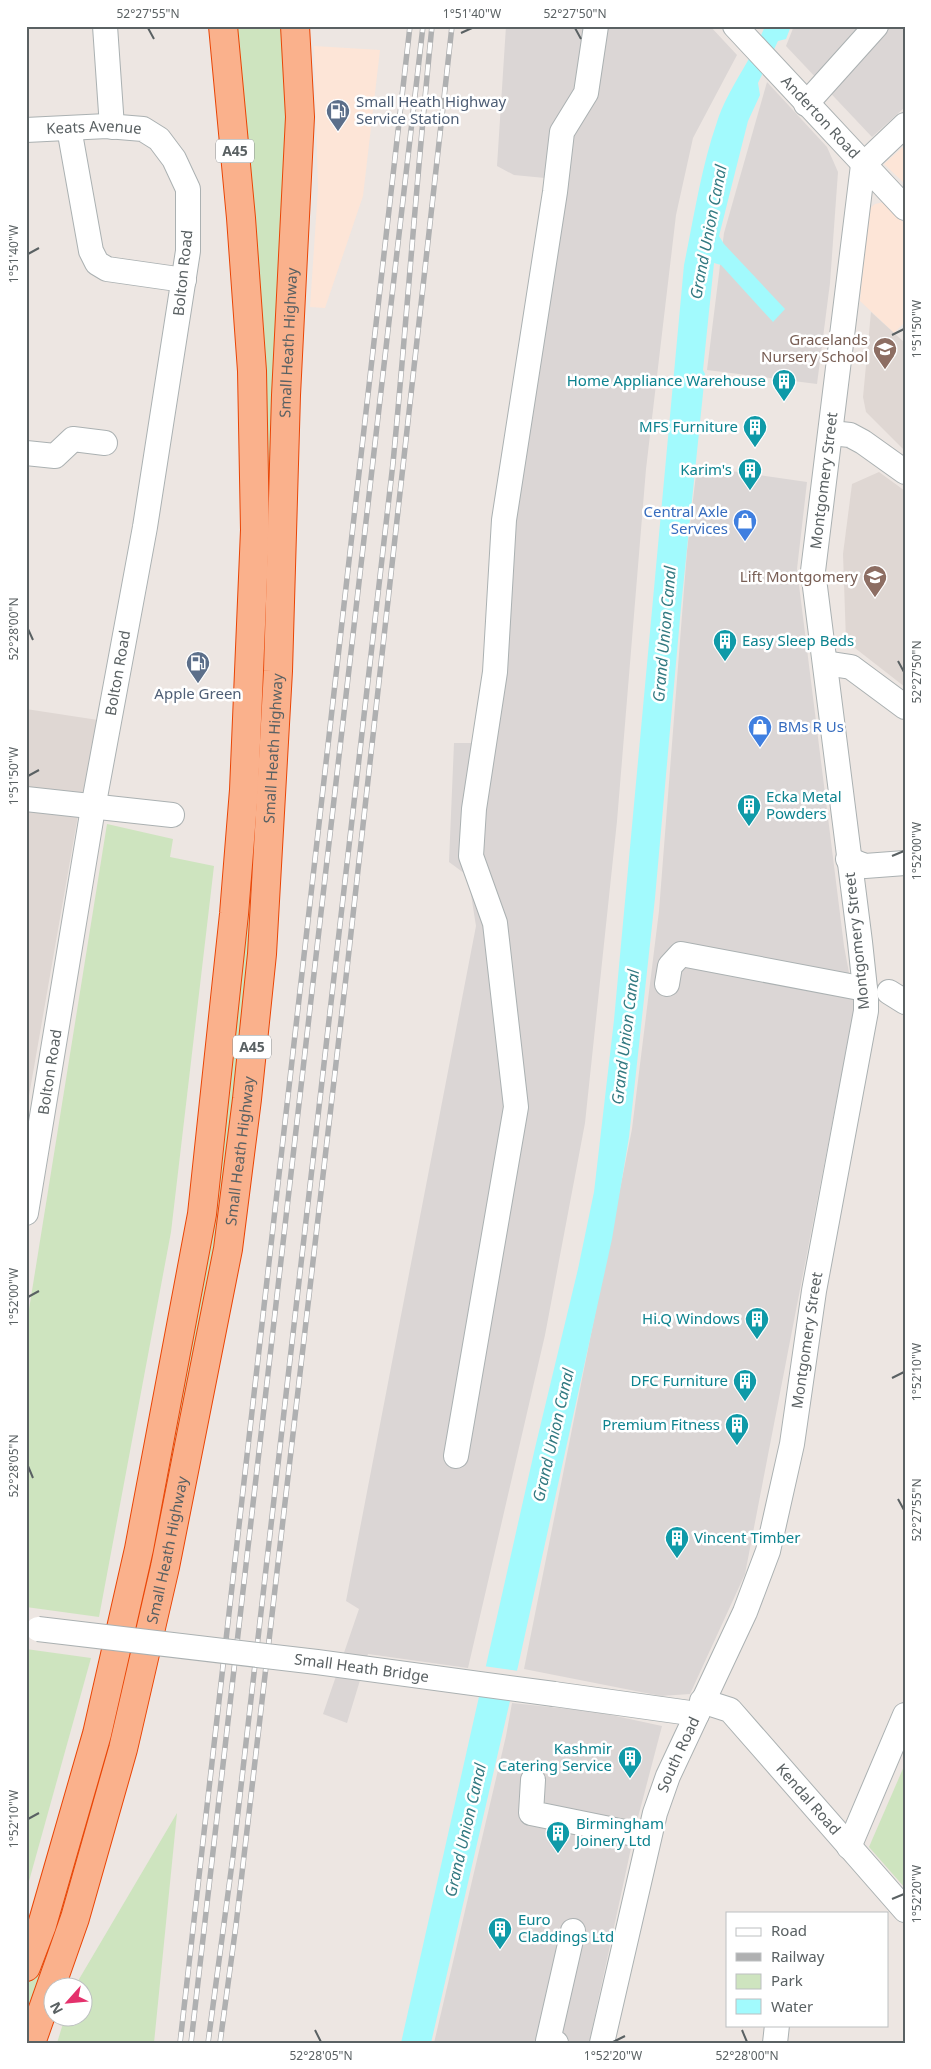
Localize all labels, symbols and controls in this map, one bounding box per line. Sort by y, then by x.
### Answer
text: 52°27'55"N [116,5,180,22]
text: 1°51'40"W [443,5,501,22]
text: 52°27'50"N [543,5,607,22]
street label: Anderton Road [777,71,865,162]
place label: Small Heath Highway Service Station [356,91,507,128]
fuel station icon: Small Heath Highway Service Station [325,98,351,132]
street label: Keats Avenue [46,115,142,138]
road number: A45 [216,140,254,162]
water label: Grand Union Canal [684,162,732,301]
text: 1°51'40"W [5,225,22,283]
street label: Bolton Road [168,229,196,317]
street label: Small Heath Highway [274,267,301,418]
text: 1°51'50"W [908,300,925,358]
place label: Gracelands Nursery School [761,329,868,366]
school or university icon: Gracelands Nursery School [872,336,898,370]
building icon: Home Appliance Warehouse [771,368,797,402]
place label: Home Appliance Warehouse [567,370,766,390]
street label: Montgomery Street [805,410,842,550]
building icon: MFS Furniture [742,414,768,448]
place label: MFS Furniture [639,416,738,436]
building icon: Karim's [737,457,763,491]
place label: Karim's [680,459,732,479]
place label: Central Axle Services [643,501,728,538]
shop icon: Central Axle Services [732,508,758,542]
water label: Grand Union Canal [647,564,681,703]
school or university icon: Lift Montgomery [862,564,888,598]
place label: Lift Montgomery [740,566,858,586]
text: 52°28'00"N [5,597,22,661]
building icon: Easy Sleep Beds [712,628,738,662]
street label: Bolton Road [100,629,134,717]
place label: Easy Sleep Beds [742,630,854,650]
text: 52°27'50"N [908,640,925,704]
fuel station icon: Apple Green [185,650,211,684]
street label: Small Heath Highway [258,672,287,824]
place label: Apple Green [154,683,242,703]
shop icon: BMs R Us [747,714,773,748]
place label: BMs R Us [778,716,844,736]
text: 1°51'50"W [5,747,22,805]
place label: Ecka Metal Powders [766,786,842,823]
building icon: Ecka Metal Powders [736,793,762,827]
text: 1°52'00"W [908,822,925,880]
street label: Montgomery Street [839,871,873,1011]
water label: Grand Union Canal [606,967,644,1106]
street label: Bolton Road [32,1028,66,1116]
road number: A45 [233,1036,271,1058]
street label: Small Heath Highway [220,1075,258,1227]
text: 1°52'00"W [5,1268,22,1326]
street label: Montgomery Street [786,1270,826,1410]
building icon: Hi.Q Windows [744,1306,770,1340]
place label: Hi.Q Windows [642,1308,740,1328]
text: 1°52'10"W [908,1343,925,1401]
water label: Grand Union Canal [527,1365,579,1504]
building icon: DFC Furniture [732,1368,758,1402]
place label: DFC Furniture [630,1370,728,1390]
building icon: Premium Fitness [724,1412,750,1446]
place label: Premium Fitness [602,1414,720,1434]
text: 52°28'05"N [5,1434,22,1498]
street label: Small Heath Highway [141,1474,192,1626]
text: 52°27'55"N [908,1478,925,1542]
building icon: Vincent Timber [664,1525,690,1559]
place label: Vincent Timber [694,1527,801,1547]
street label: Small Heath Bridge [293,1648,430,1686]
street label: South Road [652,1713,704,1795]
place label: Kashmir Catering Service [498,1738,612,1775]
building icon: Kashmir Catering Service [617,1745,643,1779]
street label: Kendal Road [772,1759,846,1838]
water label: Grand Union Canal [439,1760,491,1899]
text: 1°52'10"W [5,1790,22,1848]
place label: Birmingham Joinery Ltd [574,1813,664,1850]
building icon: Birmingham Joinery Ltd [545,1820,571,1854]
text: 1°52'20"W [908,1865,925,1923]
place label: Euro Claddings Ltd [518,1909,614,1946]
legend [726,1912,888,2026]
building icon: Euro Claddings Ltd [487,1916,513,1950]
text: Road [771,1920,807,1940]
text: Railway [771,1946,825,1966]
text: Park [771,1970,803,1990]
north arrow [42,1976,92,2026]
text: Water [771,1996,813,2016]
text: N [45,1999,67,2018]
text: 52°28'05"N [289,2047,353,2064]
text: 1°52'20"W [584,2047,642,2064]
text: 52°28'00"N [715,2047,779,2064]

